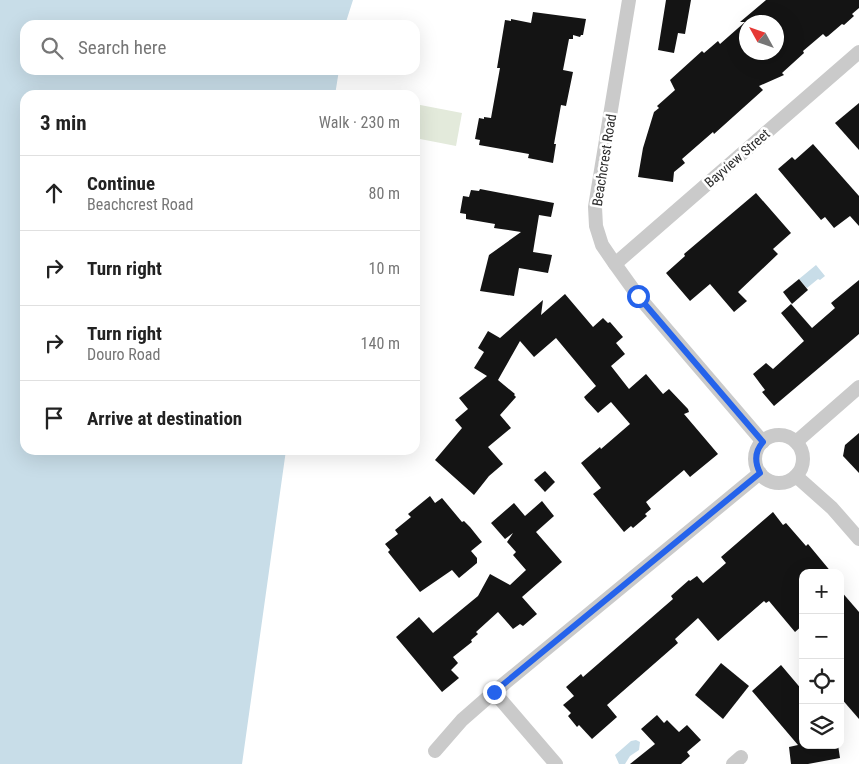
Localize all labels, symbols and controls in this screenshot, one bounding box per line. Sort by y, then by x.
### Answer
north arrow [739,15,784,60]
search box [20,20,420,75]
icon: search [38,34,66,62]
text: Search here [78,36,166,59]
text: 3 min [40,111,87,135]
text: Walk · 230 m [319,113,400,132]
street label: Beachcrest Road [589,113,619,207]
street label: Bayview Street [701,125,773,191]
text: Continue [87,172,155,195]
icon: ahead [40,179,68,207]
text: 80 m [368,184,400,203]
text: Beachcrest Road [87,195,193,214]
icon: right [40,254,68,282]
text: Turn right [87,257,162,280]
text: 10 m [368,259,400,278]
route start [627,285,650,308]
text: Turn right [87,322,162,345]
icon: right [40,329,68,357]
text: 140 m [361,334,400,353]
text: Douro Road [87,345,160,364]
icon: arrive [40,404,68,432]
text: Arrive at destination [87,407,242,430]
map controls [799,569,844,749]
button: + [799,569,844,614]
button: − [799,614,844,659]
button: locate [799,659,844,704]
route end [483,681,506,704]
button: layers [799,704,844,749]

